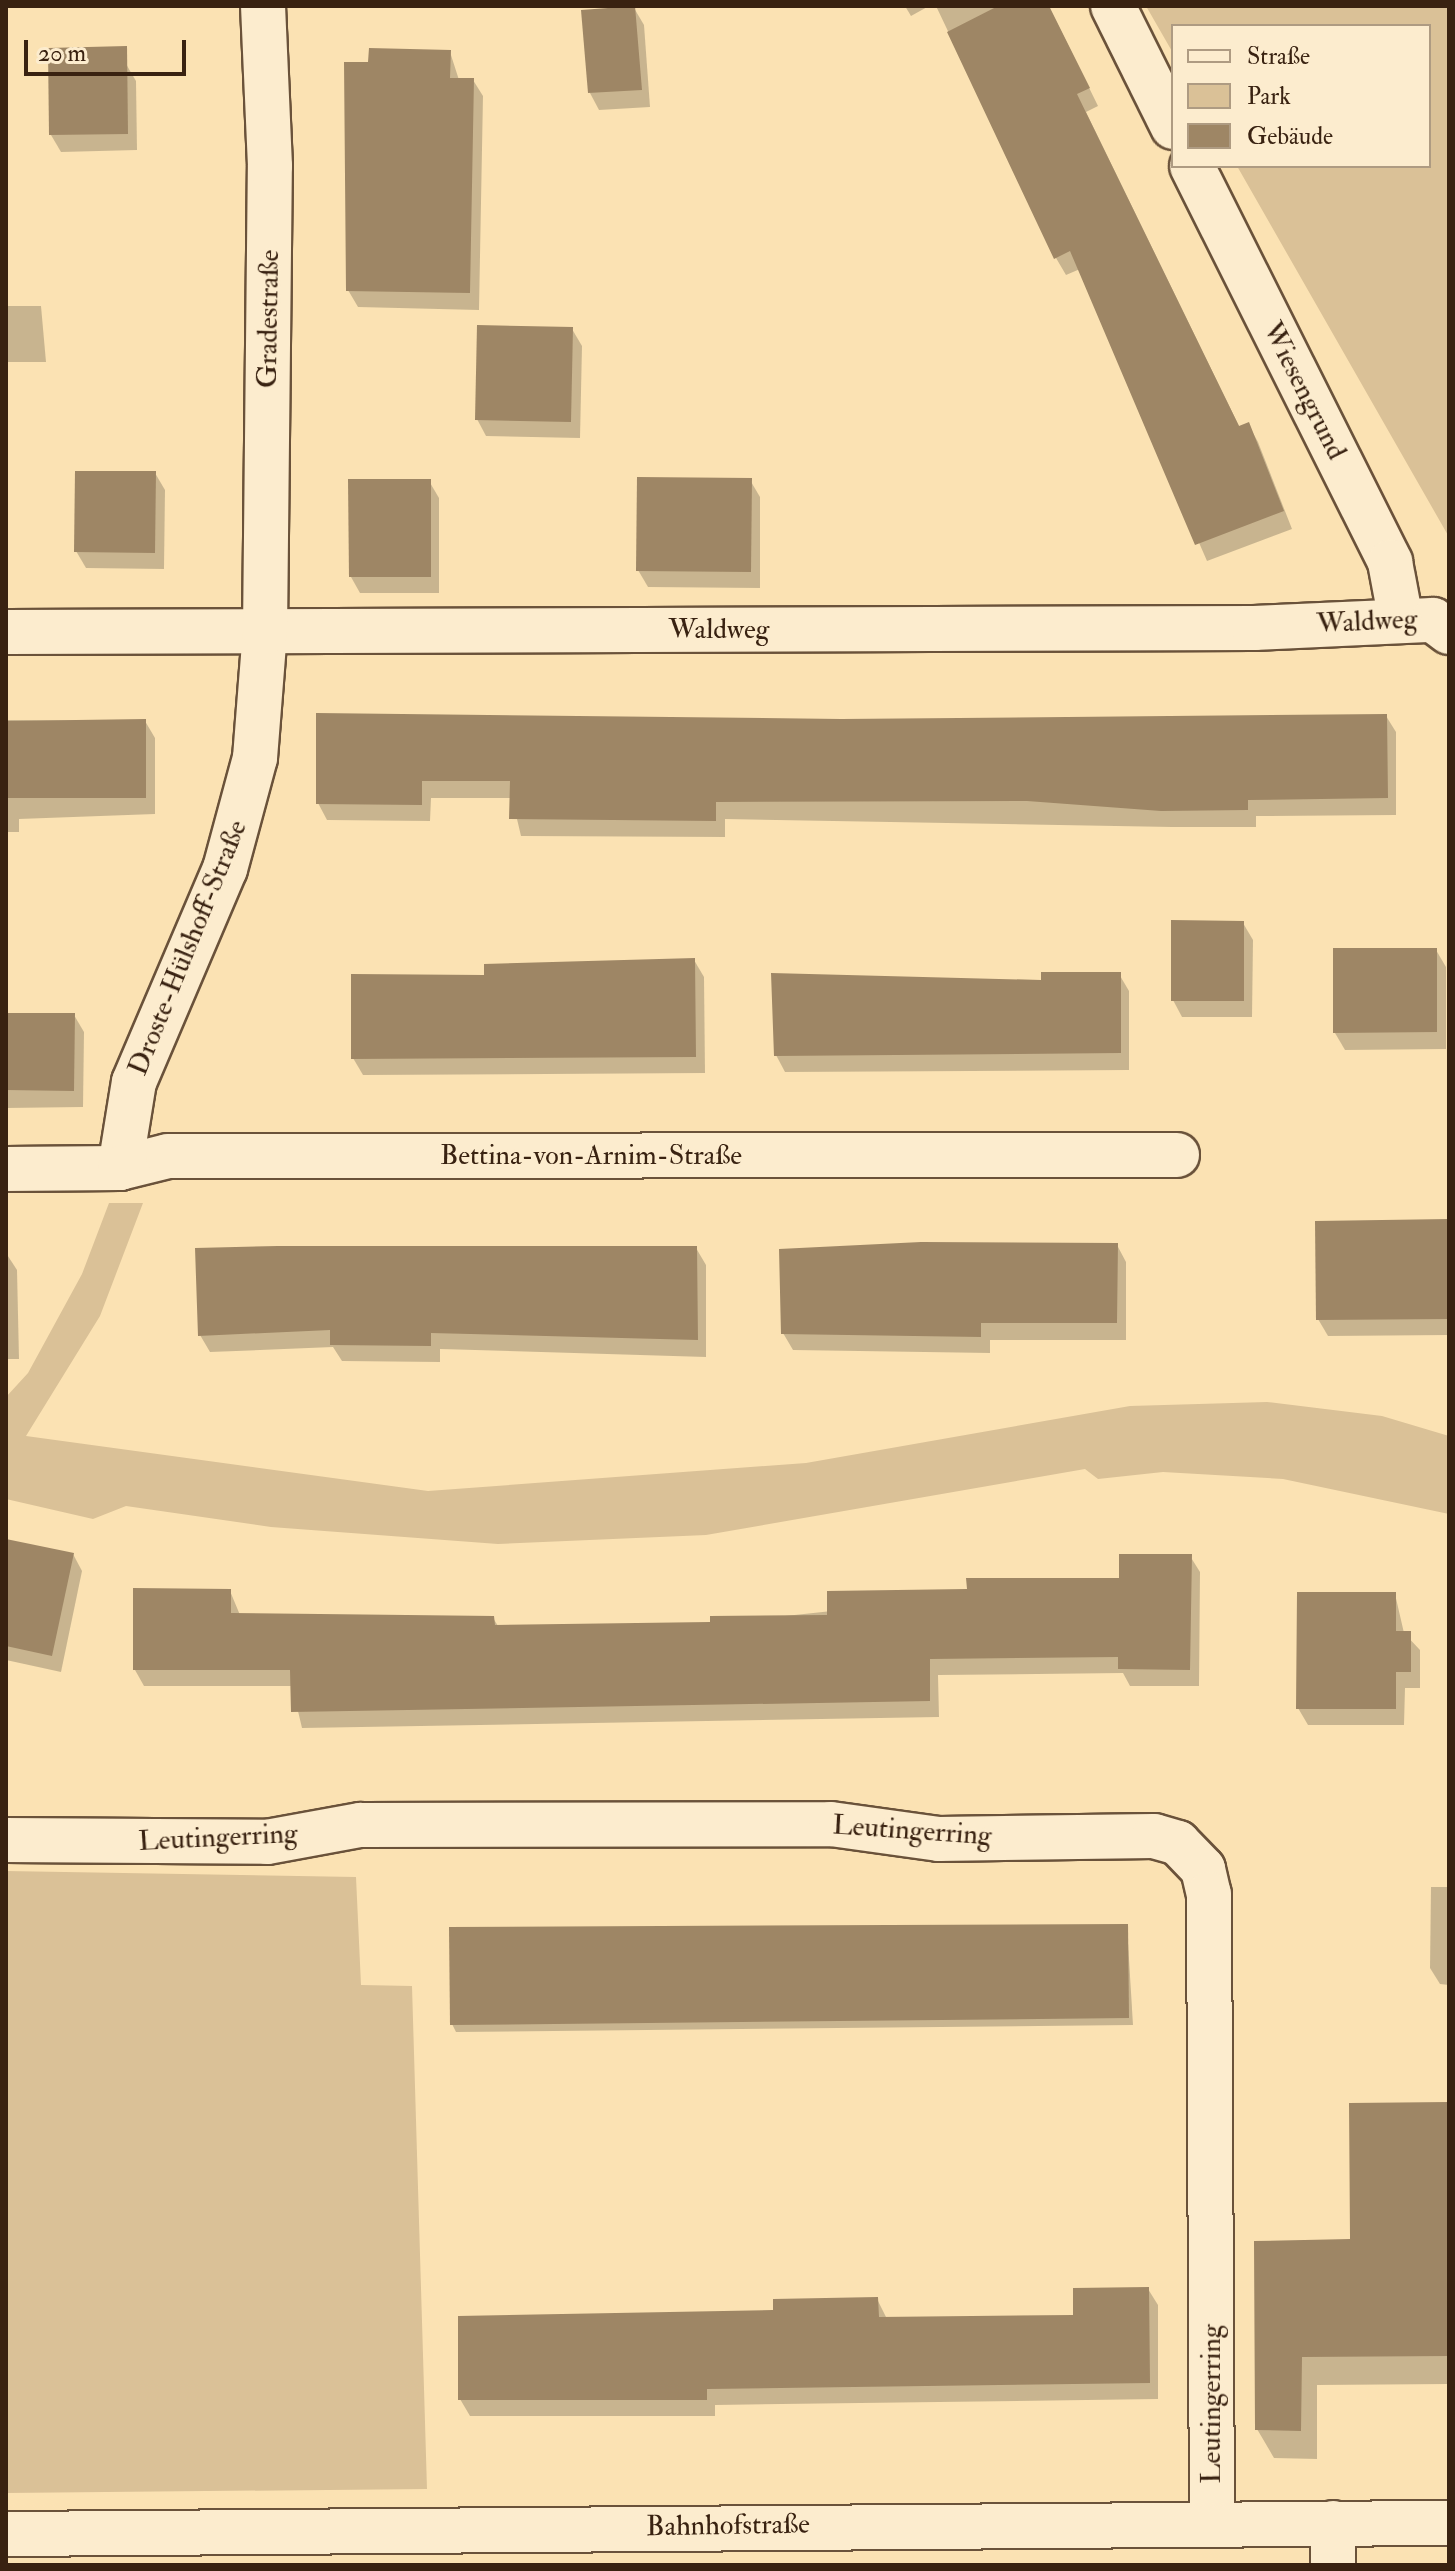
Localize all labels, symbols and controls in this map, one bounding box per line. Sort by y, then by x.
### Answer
scale bar [28,24,190,74]
legend [1171,24,1431,168]
text: 20 m [38,38,86,69]
text: Straße [1247,41,1310,72]
text: Park [1247,81,1291,112]
text: Gebäude [1247,121,1333,152]
street label: Gradestraße [251,250,287,388]
street label: Wiesengrund [1255,317,1353,465]
street label: Waldweg [1316,603,1418,641]
street label: Waldweg [669,613,769,647]
street label: Droste-Hülshoff-Straße [121,816,255,1080]
street label: Bettina-von-Arnim-Straße [440,1139,742,1173]
street label: Leutingerring [831,1809,993,1853]
street label: Leutingerring [138,1817,298,1859]
street label: Leutingerring [1195,2324,1229,2484]
street label: Bahnhofstraße [646,2508,810,2544]

